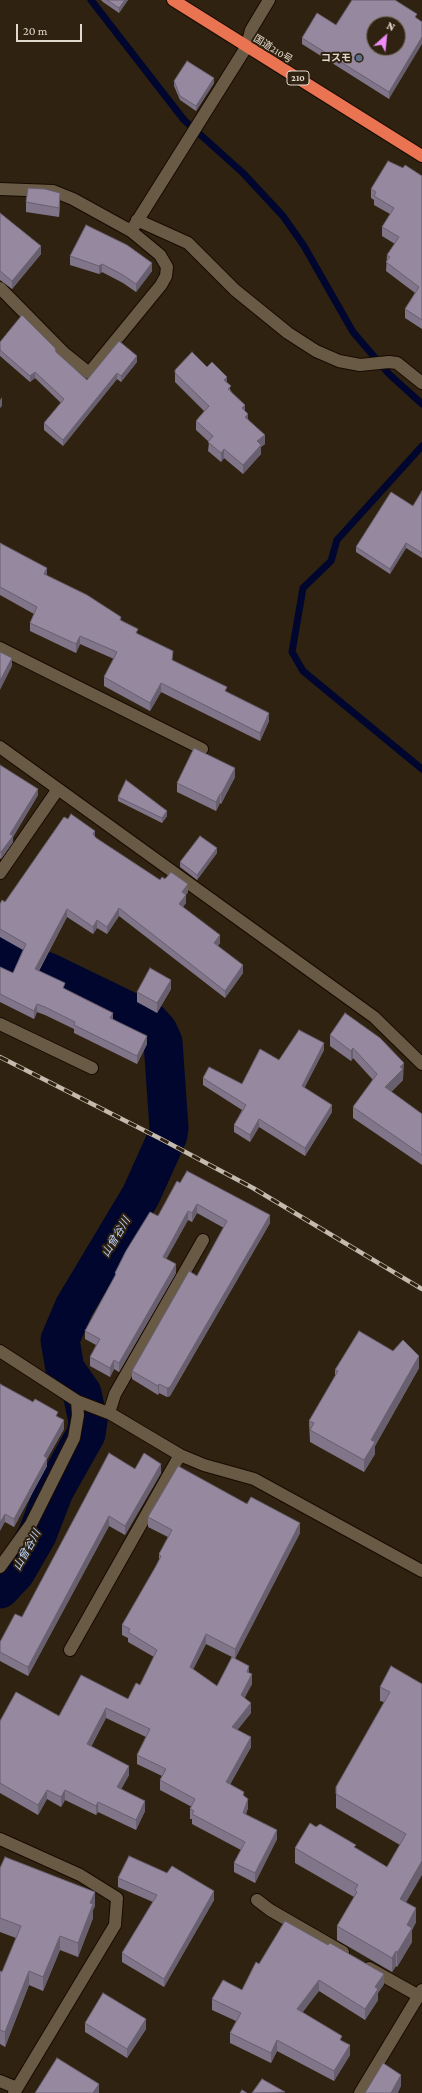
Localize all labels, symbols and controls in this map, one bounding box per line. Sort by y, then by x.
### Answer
scale bar [18,16,84,42]
north arrow [366,16,406,56]
text: N [385,19,397,33]
text: 20 m [23,24,47,38]
street label: 国道210号 [251,32,295,66]
place label: コスモ [321,52,351,64]
marker: コスモ [354,53,364,63]
road number: 210 [287,71,309,85]
water label: 山曾谷川 [99,1215,133,1259]
water label: 山曾谷川 [11,1528,43,1572]

